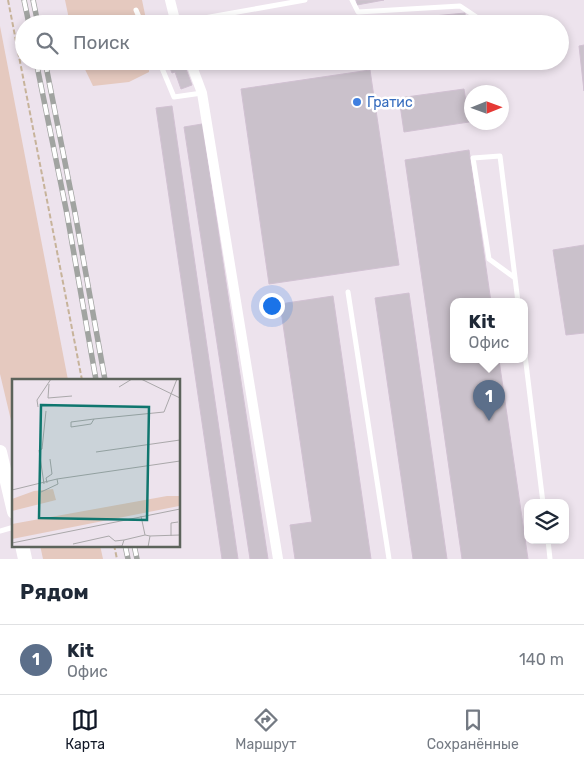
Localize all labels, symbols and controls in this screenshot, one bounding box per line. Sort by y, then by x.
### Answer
search box [15,15,569,70]
icon: search [33,29,61,57]
text: Поиск [73,31,130,54]
north arrow [464,85,509,130]
place label: Гратис [367,94,413,111]
marker: Гратис [351,96,363,108]
your location [259,293,285,319]
popup [450,298,528,363]
text: Kit [469,310,495,333]
text: Офис [469,333,509,352]
inset map [12,379,180,546]
pin: 1 [473,380,505,421]
map controls [524,499,569,544]
button: layers [524,499,569,544]
text: Рядом [20,579,89,604]
text: Kit [67,639,94,662]
text: 1 [32,650,40,669]
text: 140 m [519,650,564,669]
text: Офис [67,662,108,681]
tab: Карта [65,706,105,753]
tab: Маршрут [235,706,296,753]
tab: Сохранённые [427,706,519,753]

